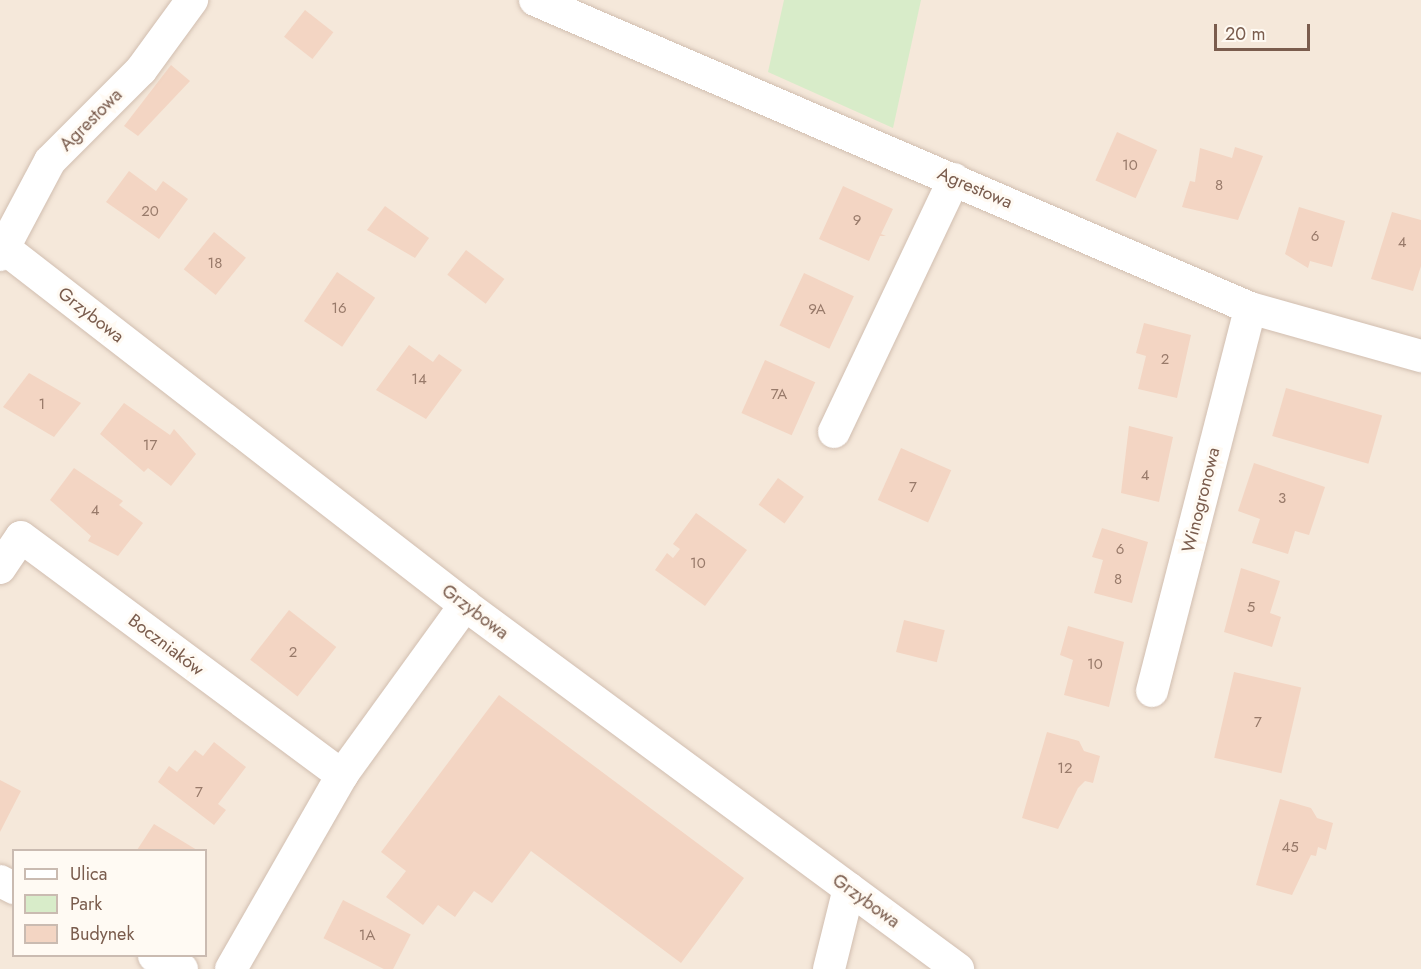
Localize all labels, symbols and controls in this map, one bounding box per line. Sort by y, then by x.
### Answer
scale bar [1217,12,1313,50]
text: 20 m [1225,21,1265,47]
street label: Agrestowa [55,84,127,156]
house number: 10 [1122,157,1138,175]
street label: Agrestowa [934,163,1016,213]
house number: 8 [1215,177,1223,195]
house number: 20 [141,203,159,221]
house number: 9 [853,212,861,230]
house number: 6 [1311,228,1319,246]
house number: 4 [1398,234,1406,252]
house number: 18 [208,255,222,273]
street label: Grzybowa [54,283,128,347]
house number: 16 [331,300,347,318]
house number: 9A [808,301,826,319]
house number: 2 [1161,351,1169,369]
house number: 14 [411,371,427,389]
house number: 7A [771,386,787,404]
house number: 1 [39,396,45,414]
house number: 17 [143,437,157,455]
street label: Winogronowa [1177,445,1225,555]
house number: 4 [1141,467,1149,485]
house number: 7 [909,479,917,497]
house number: 3 [1278,490,1286,508]
house number: 4 [91,502,99,520]
house number: 6 [1116,541,1124,559]
house number: 10 [690,555,706,573]
house number: 8 [1114,571,1122,589]
street label: Grzybowa [437,580,513,644]
house number: 5 [1247,599,1255,617]
street label: Boczniaków [124,610,208,680]
house number: 2 [289,644,297,662]
house number: 10 [1087,656,1103,674]
house number: 7 [1254,714,1262,732]
house number: 12 [1057,760,1073,778]
house number: 7 [195,784,203,802]
house number: 45 [1281,839,1299,857]
legend [12,849,207,957]
text: Ulica [70,861,107,887]
street label: Grzybowa [828,869,904,933]
text: Park [70,891,102,917]
text: Budynek [70,921,134,947]
house number: 1A [359,927,375,945]

